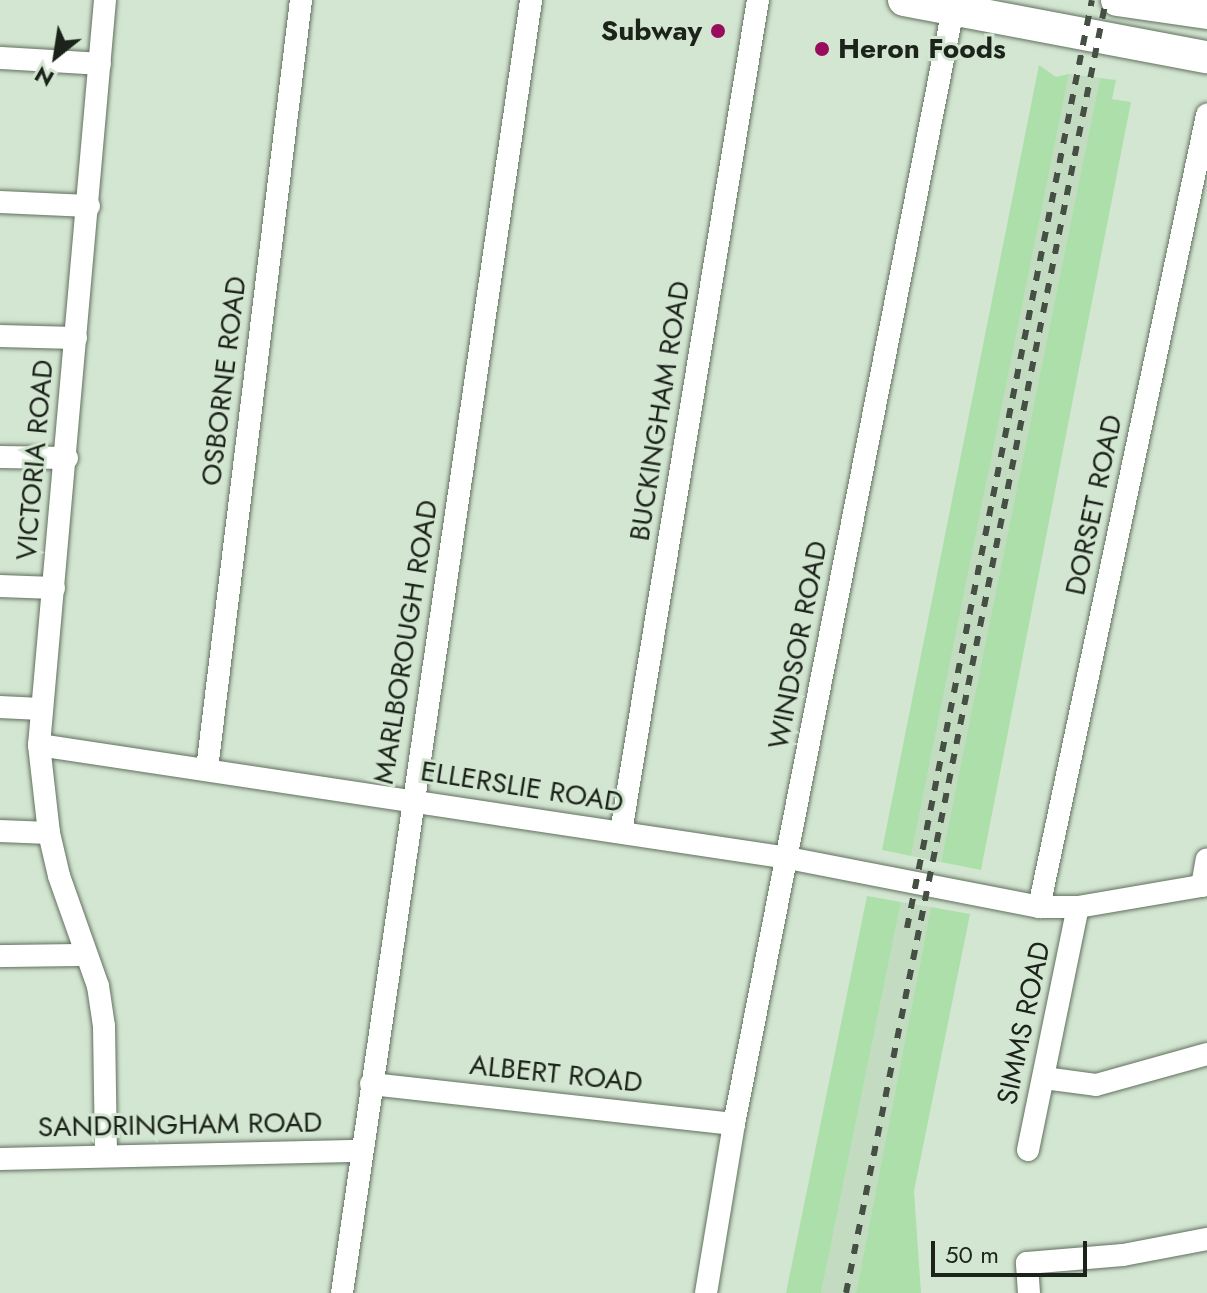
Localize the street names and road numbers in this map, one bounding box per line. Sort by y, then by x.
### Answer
street label: OSBORNE ROAD [194,274,254,488]
street label: BUCKINGHAM ROAD [623,279,697,543]
street label: VICTORIA ROAD [9,358,61,562]
street label: DORSET ROAD [1058,412,1130,598]
street label: MARLBOROUGH ROAD [367,498,445,786]
street label: WINDSOR ROAD [761,538,835,752]
street label: ELLERSLIE ROAD [418,754,626,820]
street label: SIMMS ROAD [990,938,1058,1108]
street label: ALBERT ROAD [468,1048,644,1100]
street label: SANDRINGHAM ROAD [37,1106,323,1144]

